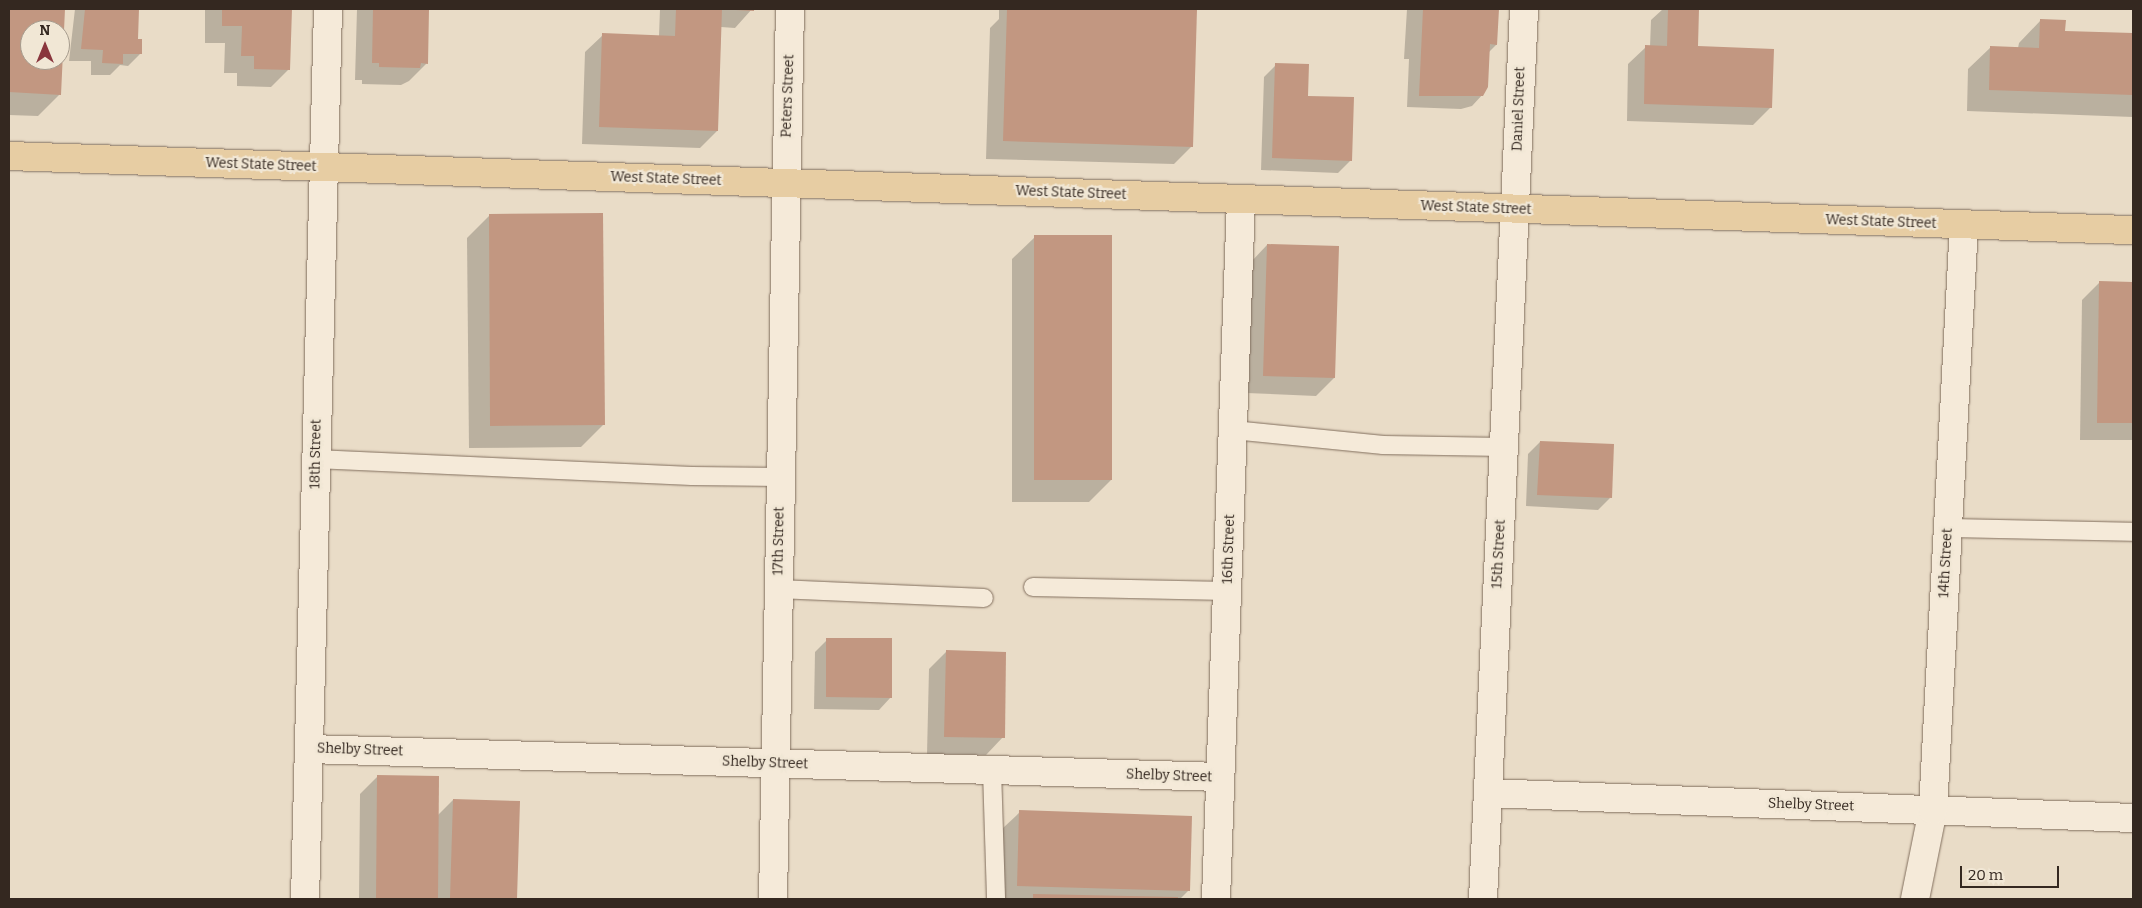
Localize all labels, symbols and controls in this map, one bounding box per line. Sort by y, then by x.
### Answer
north arrow [20,20,70,70]
text: N [40,22,50,39]
street label: Peters Street [778,54,798,138]
street label: Daniel Street [1509,67,1529,151]
street label: West State Street [205,155,317,175]
street label: West State Street [610,169,722,189]
street label: West State Street [1015,183,1127,203]
street label: West State Street [1420,198,1532,218]
street label: West State Street [1825,212,1937,232]
street label: 18th Street [307,419,325,489]
street label: 17th Street [770,507,788,575]
street label: 16th Street [1219,514,1239,584]
street label: 15th Street [1489,519,1509,589]
street label: 14th Street [1936,528,1956,598]
street label: Shelby Street [317,740,403,760]
street label: Shelby Street [722,753,808,773]
street label: Shelby Street [1126,766,1212,786]
street label: Shelby Street [1768,795,1854,815]
scale bar [1962,856,2061,888]
text: 20 m [1968,866,2003,884]

